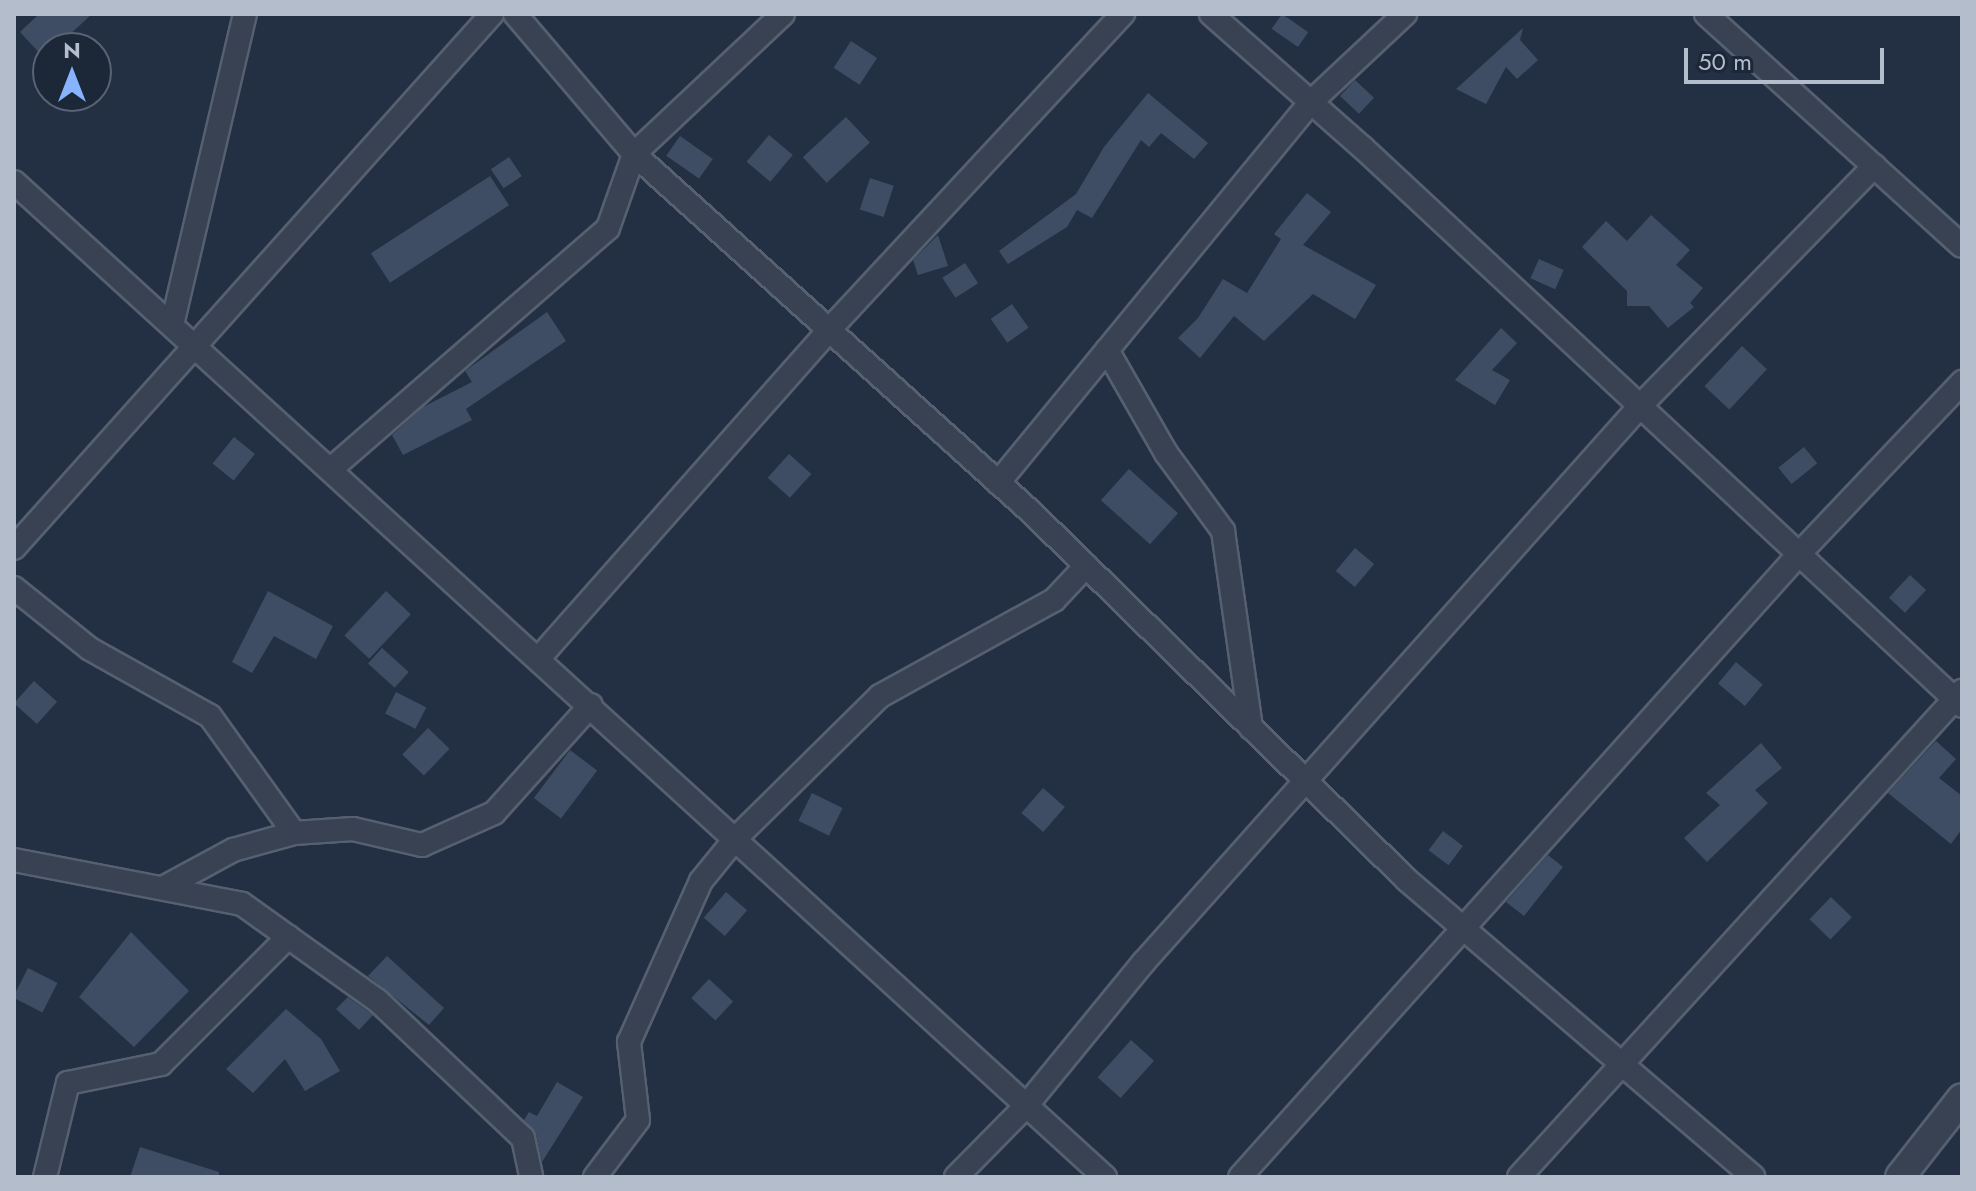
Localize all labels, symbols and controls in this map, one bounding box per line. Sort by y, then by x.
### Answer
north arrow [32,32,112,112]
scale bar [1688,32,1888,82]
text: N [63,34,81,66]
text: 50 m [1698,44,1752,79]

